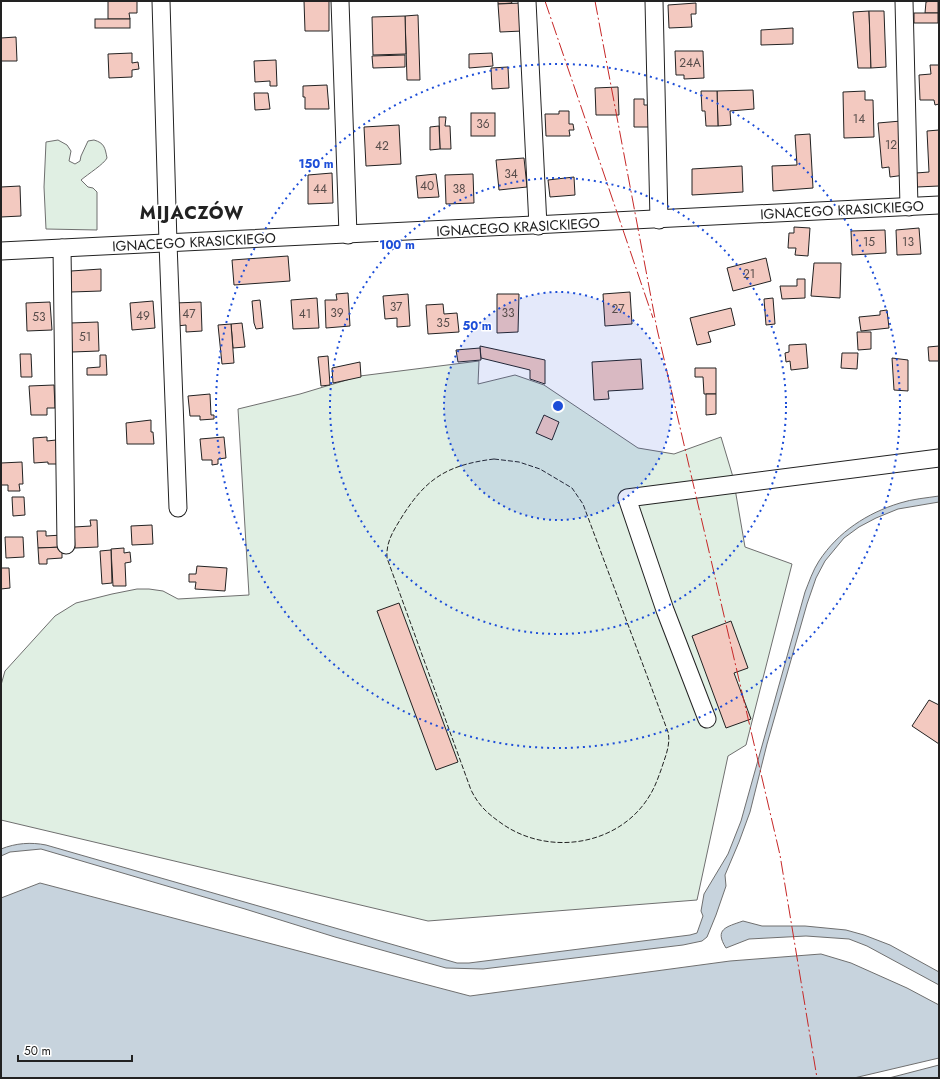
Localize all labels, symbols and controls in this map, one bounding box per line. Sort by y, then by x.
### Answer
house number: 24A [679,54,701,72]
house number: 14 [853,110,865,128]
house number: 36 [476,115,490,133]
house number: 12 [885,136,897,154]
house number: 42 [375,137,389,155]
text: 150 m [298,155,334,173]
house number: 34 [504,165,518,183]
house number: 40 [420,177,434,195]
house number: 44 [313,180,327,198]
house number: 38 [452,180,466,198]
street label: IGNACEGO KRASICKIEGO [760,196,924,224]
district label: MIJACZÓW [140,200,244,226]
street label: IGNACEGO KRASICKIEGO [436,213,600,241]
street label: IGNACEGO KRASICKIEGO [112,228,276,256]
house number: 15 [863,233,875,251]
house number: 13 [902,233,914,251]
text: 100 m [379,236,415,254]
house number: 21 [743,265,755,283]
house number: 37 [390,298,403,316]
house number: 27 [611,300,625,318]
house number: 39 [330,304,344,322]
house number: 33 [501,304,515,322]
house number: 47 [182,305,196,323]
house number: 41 [299,305,311,323]
house number: 49 [136,307,150,325]
house number: 53 [32,308,46,326]
house number: 35 [436,314,450,332]
text: 50 m [462,317,492,335]
house number: 51 [79,328,91,346]
centre of rings [551,399,565,413]
scale bar [18,1037,132,1063]
text: 50 m [24,1042,51,1060]

